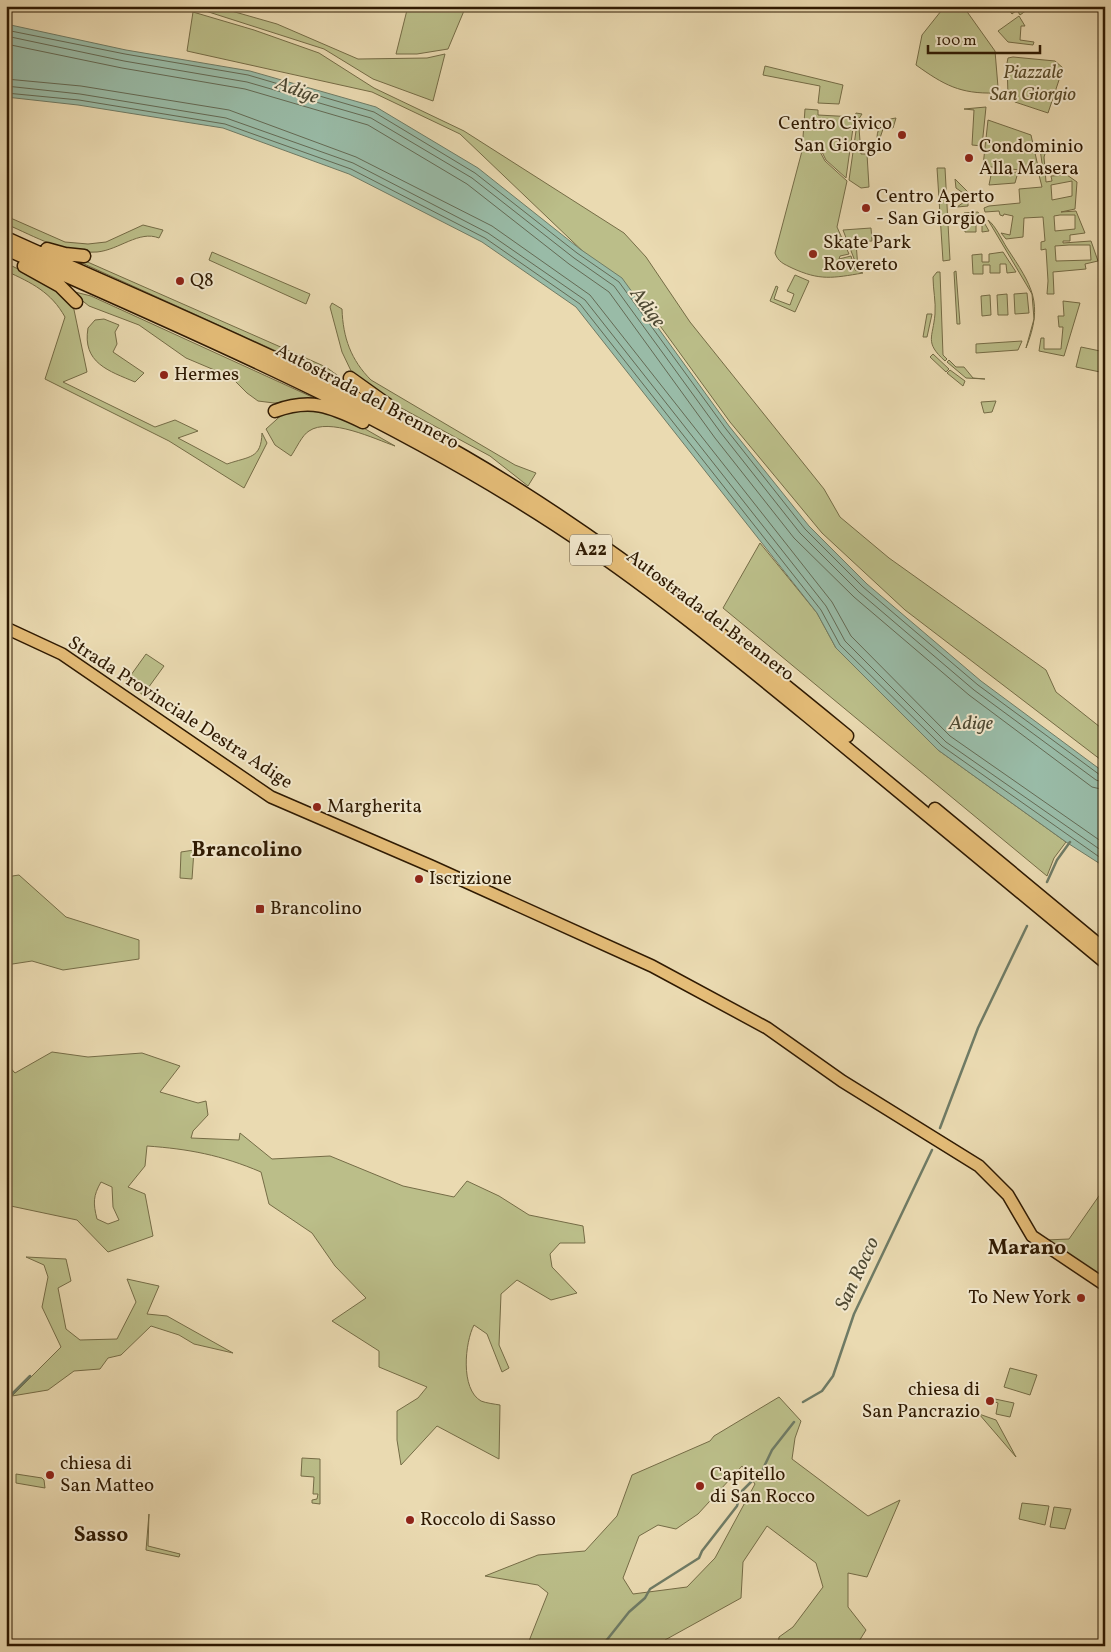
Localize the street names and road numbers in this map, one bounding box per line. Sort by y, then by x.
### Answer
street label: Autostrada del Brennero [271,338,463,456]
road number: A22 [570,534,612,566]
street label: Autostrada del Brennero [621,544,799,688]
street label: Strada Provinciale Destra Adige [62,630,298,796]

